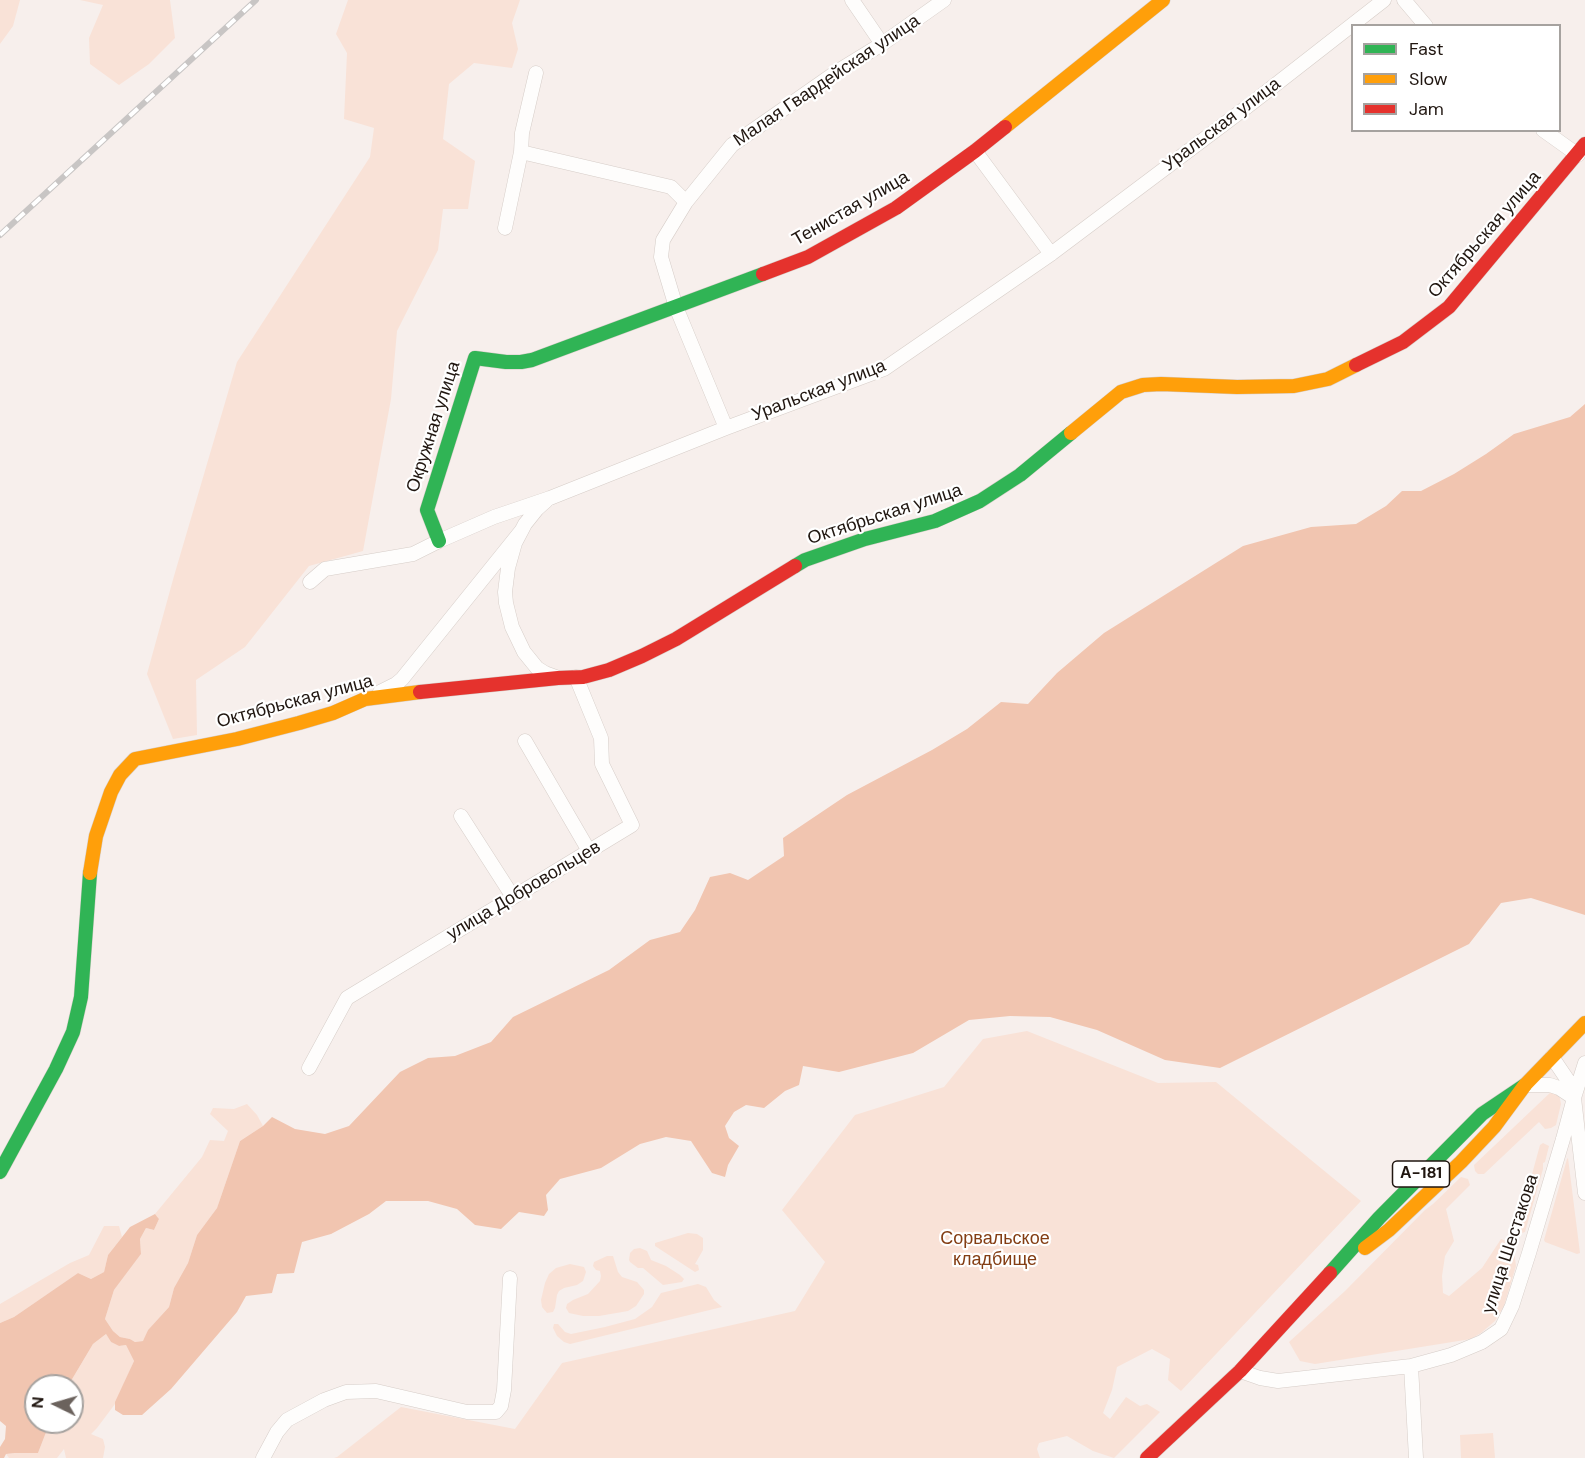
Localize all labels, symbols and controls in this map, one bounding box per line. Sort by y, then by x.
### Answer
street label: Малая Гвардейская улица [730,11,924,151]
legend [1351,24,1561,132]
text: Fast [1409,37,1444,61]
text: Slow [1409,67,1448,91]
street label: Уральская улица [1159,74,1285,176]
text: Jam [1409,97,1444,121]
street label: Тенистая улица [789,167,913,251]
street label: Октябрьская улица [1424,167,1546,303]
street label: Уральская улица [749,356,889,426]
street label: Окружная улица [403,359,465,495]
street label: Октябрьская улица [805,480,965,550]
street label: Октябрьская улица [214,671,376,733]
street label: улица Добровольцев [443,837,605,945]
road number: А-181 [1392,1161,1450,1187]
street label: улица Шестакова [1478,1172,1544,1316]
park label: Сорвальское кладбище [940,1228,1050,1270]
north arrow [24,1374,84,1434]
text: N [27,1396,49,1409]

